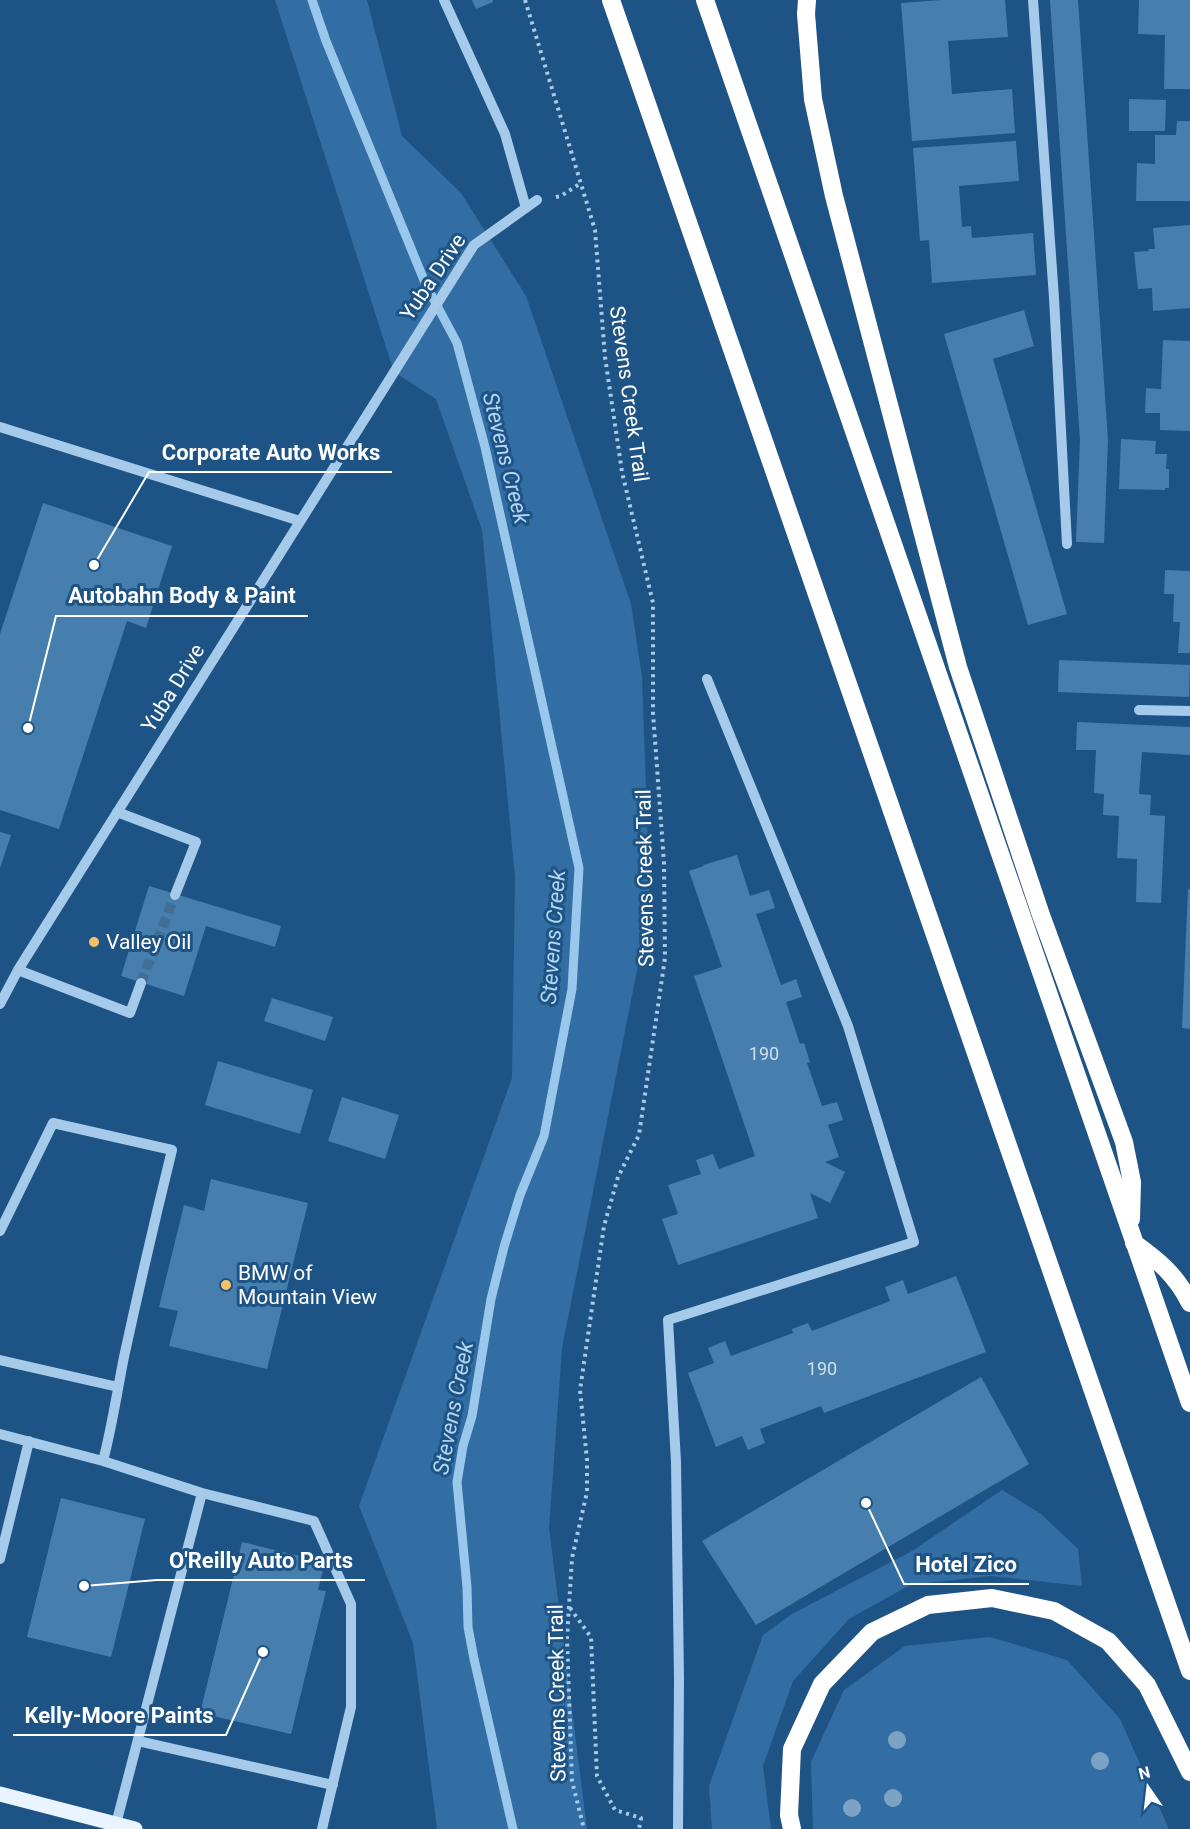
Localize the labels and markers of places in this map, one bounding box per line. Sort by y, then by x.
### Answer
callout: Corporate Auto Works [149,432,392,472]
callout: Autobahn Body & Paint [56,576,308,616]
place label: Valley Oil [106,930,191,954]
marker: Valley Oil [87,935,101,949]
place label: BMW of Mountain View [238,1261,377,1309]
marker: BMW of Mountain View [219,1278,233,1292]
callout: O'Reilly Auto Parts [157,1540,365,1580]
callout: Hotel Zico [904,1544,1029,1584]
callout: Kelly-Moore Paints [13,1695,226,1735]

